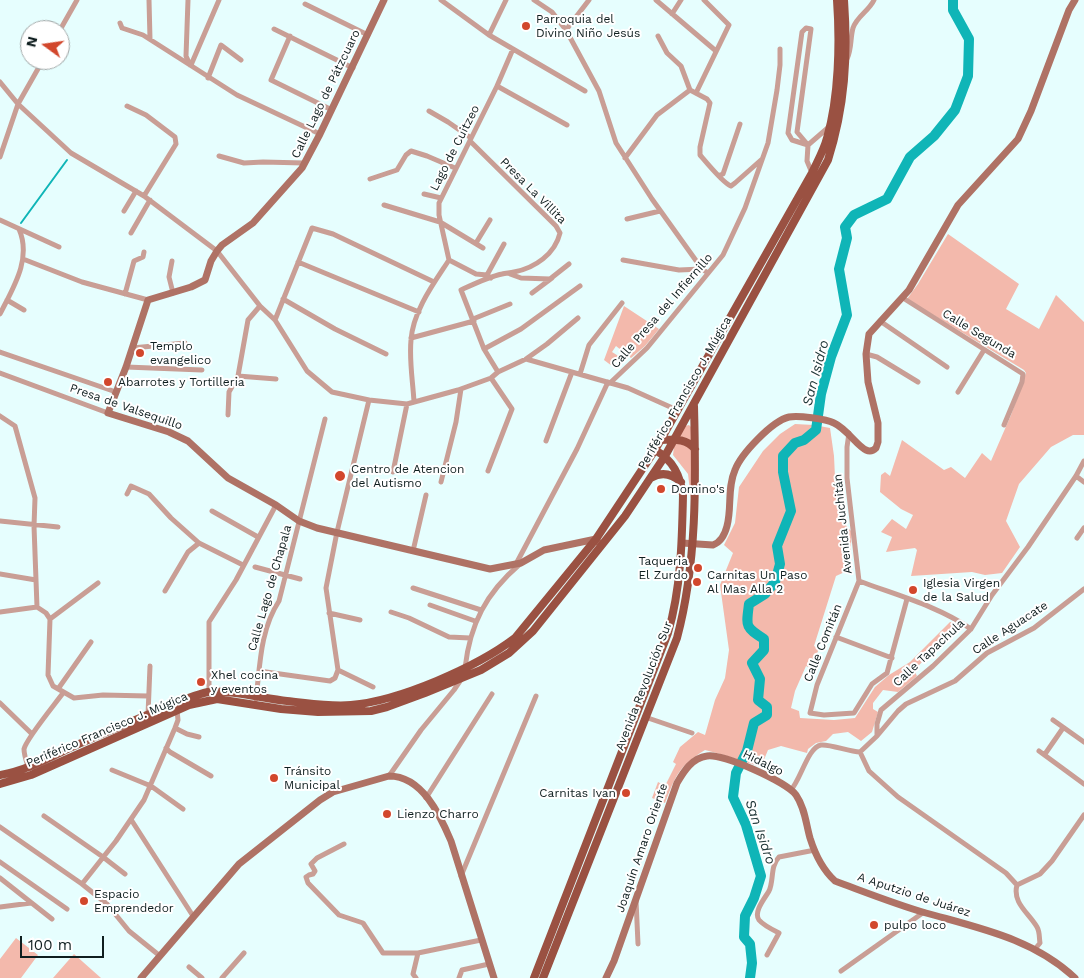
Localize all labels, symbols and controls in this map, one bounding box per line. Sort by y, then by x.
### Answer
place label: Parroquia del Divino Niño Jesús [536,12,640,40]
north arrow [20,20,70,70]
marker: Parroquia del Divino Niño Jesús [520,20,532,32]
street label: Calle Lago de Pátzcuaro [288,27,364,161]
text: N [22,35,40,49]
street label: Lago de Cuitzeo [427,103,483,193]
street label: Presa La Villita [497,155,569,227]
street label: Calle Presa del Infiernillo [608,251,716,371]
street label: Calle Segunda [939,306,1019,362]
street label: Periférico Francisco J. Múgica [635,314,735,472]
water label: San Isidro [799,338,833,408]
place label: Templo evangelico [150,339,211,367]
marker: Templo evangelico [134,347,146,359]
place label: Abarrotes y Tortilleria [118,375,245,389]
marker: Abarrotes y Tortilleria [102,376,114,388]
street label: Presa de Valsequillo [68,381,184,433]
place label: Centro de Atencion del Autismo [351,462,464,490]
marker: Centro de Atencion del Autismo [333,469,347,483]
street label: Avenida Juchitán [831,473,855,575]
place label: Domino's [671,482,725,496]
marker: Domino's [655,483,667,495]
street label: Calle Lago de Chapala [245,523,295,653]
place label: Taqueria El Zurdo [638,554,688,582]
marker: Taqueria El Zurdo [692,562,704,574]
place label: Carnitas Un Paso Al Mas Alla 2 [707,568,807,596]
marker: Carnitas Un Paso Al Mas Alla 2 [691,576,703,588]
place label: Iglesia Virgen de la Salud [923,576,1000,604]
marker: Iglesia Virgen de la Salud [907,584,919,596]
street label: Calle Aguacate [970,598,1050,658]
street label: Calle Comitán [801,602,845,684]
street label: Calle Tapachula [890,616,968,690]
street label: Avenida Revolución Sur [613,619,675,753]
place label: Xhel cocina y eventos [211,668,278,696]
marker: Xhel cocina y eventos [195,676,207,688]
street label: Periférico Francisco J. Múgica [24,689,190,771]
street label: Hidalgo [740,747,786,779]
place label: Tránsito Municipal [284,764,340,792]
marker: Tránsito Municipal [268,772,280,784]
street label: Joaquín Amaro Oriente [613,782,671,914]
place label: Carnitas Ivan [539,786,616,800]
marker: Carnitas Ivan [620,787,632,799]
water label: San Isidro [741,797,779,867]
place label: Lienzo Charro [397,807,479,821]
marker: Lienzo Charro [381,808,393,820]
street label: A Aputzio de Juárez [856,870,972,920]
place label: Espacio Emprendedor [94,887,174,915]
marker: Espacio Emprendedor [78,895,90,907]
place label: pulpo loco [884,918,946,932]
marker: pulpo loco [868,919,880,931]
scale bar [22,926,106,958]
text: 100 m [28,936,72,954]

